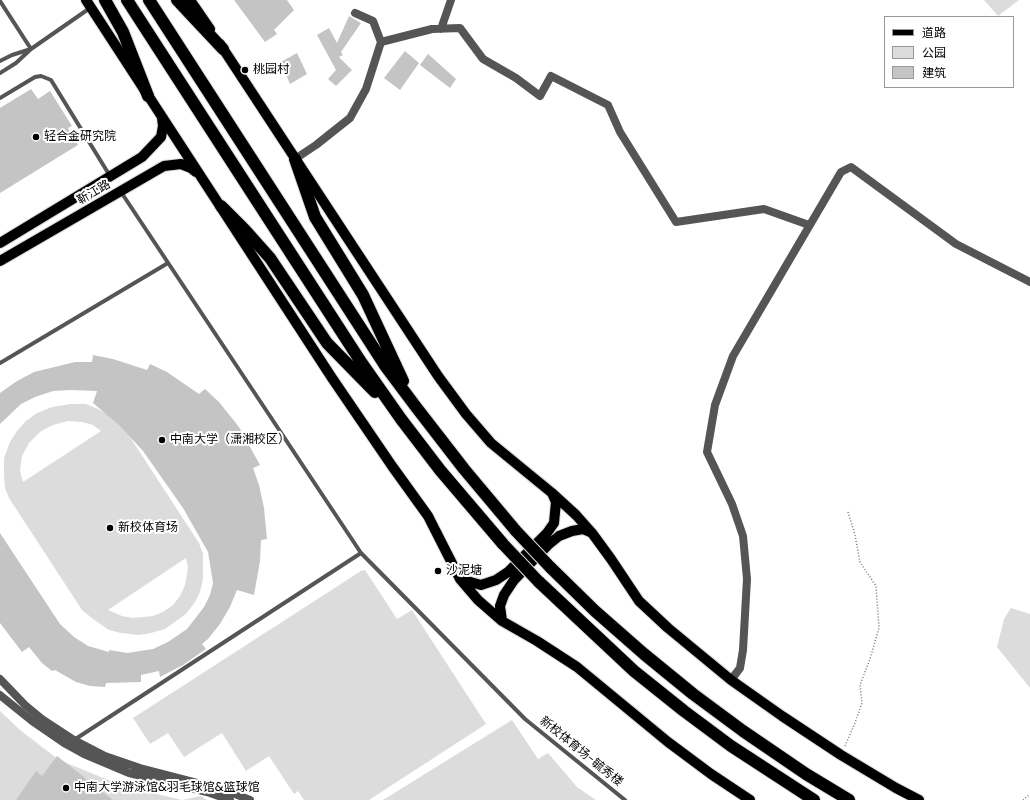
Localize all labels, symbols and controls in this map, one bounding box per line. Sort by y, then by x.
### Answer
legend [884,16,1014,88]
text: 道路 [922,24,946,41]
text: 公园 [922,44,946,61]
place label: 桃园村 [253,63,289,77]
text: 建筑 [922,64,946,81]
marker: 桃园村 [240,65,250,75]
place label: 轻合金研究院 [44,130,116,144]
marker: 轻合金研究院 [31,132,41,142]
street label: 靳江路 [75,178,113,208]
place label: 中南大学（潇湘校区） [170,433,290,447]
marker: 中南大学（潇湘校区） [157,435,167,445]
place label: 新校体育场 [118,521,178,535]
marker: 新校体育场 [105,523,115,533]
place label: 沙泥塘 [446,564,482,578]
marker: 沙泥塘 [433,566,443,576]
street label: 新校体育场-毓秀楼 [537,714,625,790]
place label: 中南大学游泳馆&羽毛球馆&篮球馆 [74,781,260,795]
marker: 中南大学游泳馆&羽毛球馆&篮球馆 [61,783,71,793]

